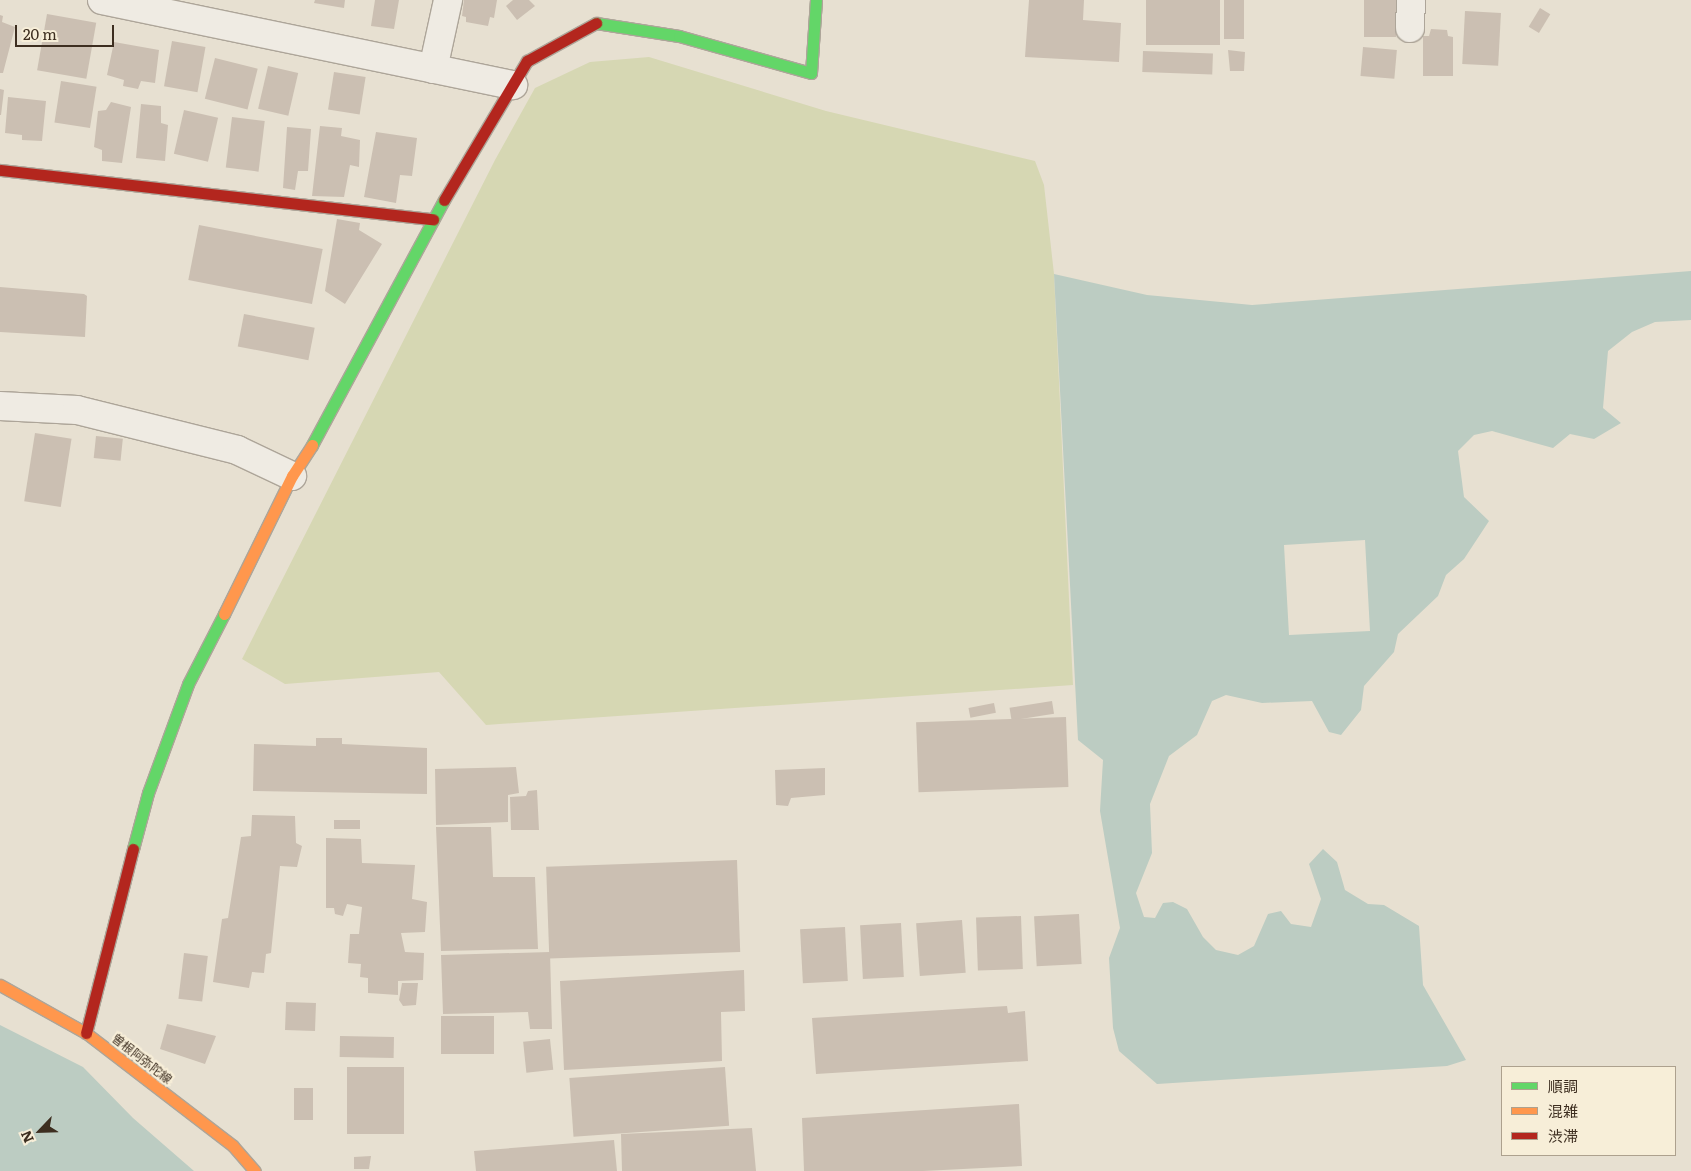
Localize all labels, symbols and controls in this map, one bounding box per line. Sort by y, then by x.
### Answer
scale bar [18,15,116,47]
text: 20 m [23,22,57,45]
street label: 曽根阿弥陀線 [109,1031,175,1087]
legend [1501,1066,1676,1156]
text: 順調 [1548,1074,1578,1097]
text: 混雑 [1548,1099,1578,1122]
north arrow [15,1106,65,1156]
text: 渋滞 [1548,1124,1578,1147]
text: N [15,1128,38,1147]

